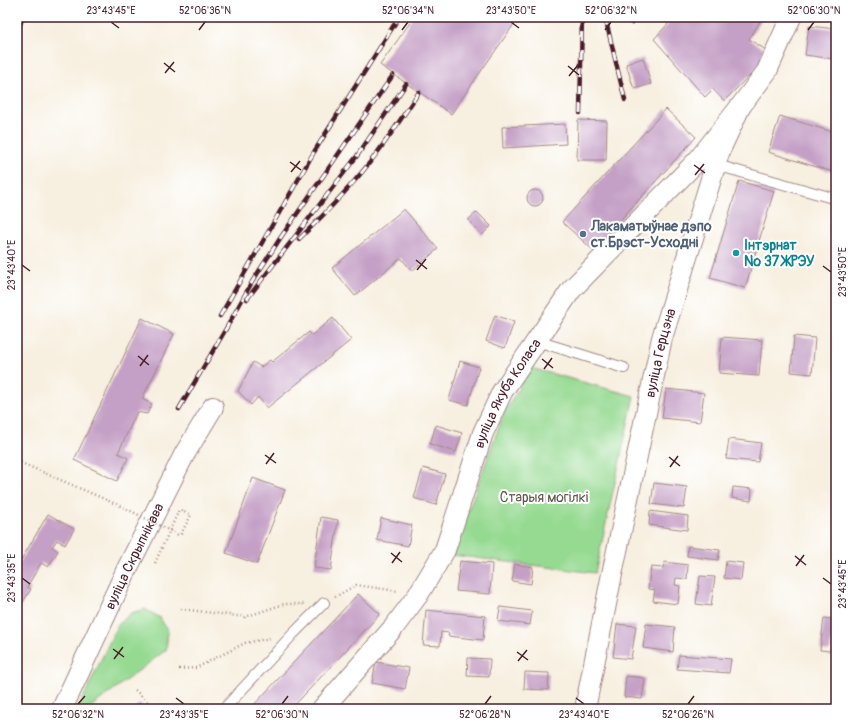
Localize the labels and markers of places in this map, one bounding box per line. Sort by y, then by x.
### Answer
place label: Лакаматыўнае дэпо ст.Брэст-Усходні [590,218,712,251]
marker: Лакаматыўнае дэпо ст.Брэст-Усходні [578,229,588,239]
place label: Інтэрнат № 37 ЖРЭУ [744,237,815,270]
marker: Інтэрнат № 37 ЖРЭУ [731,248,741,258]

